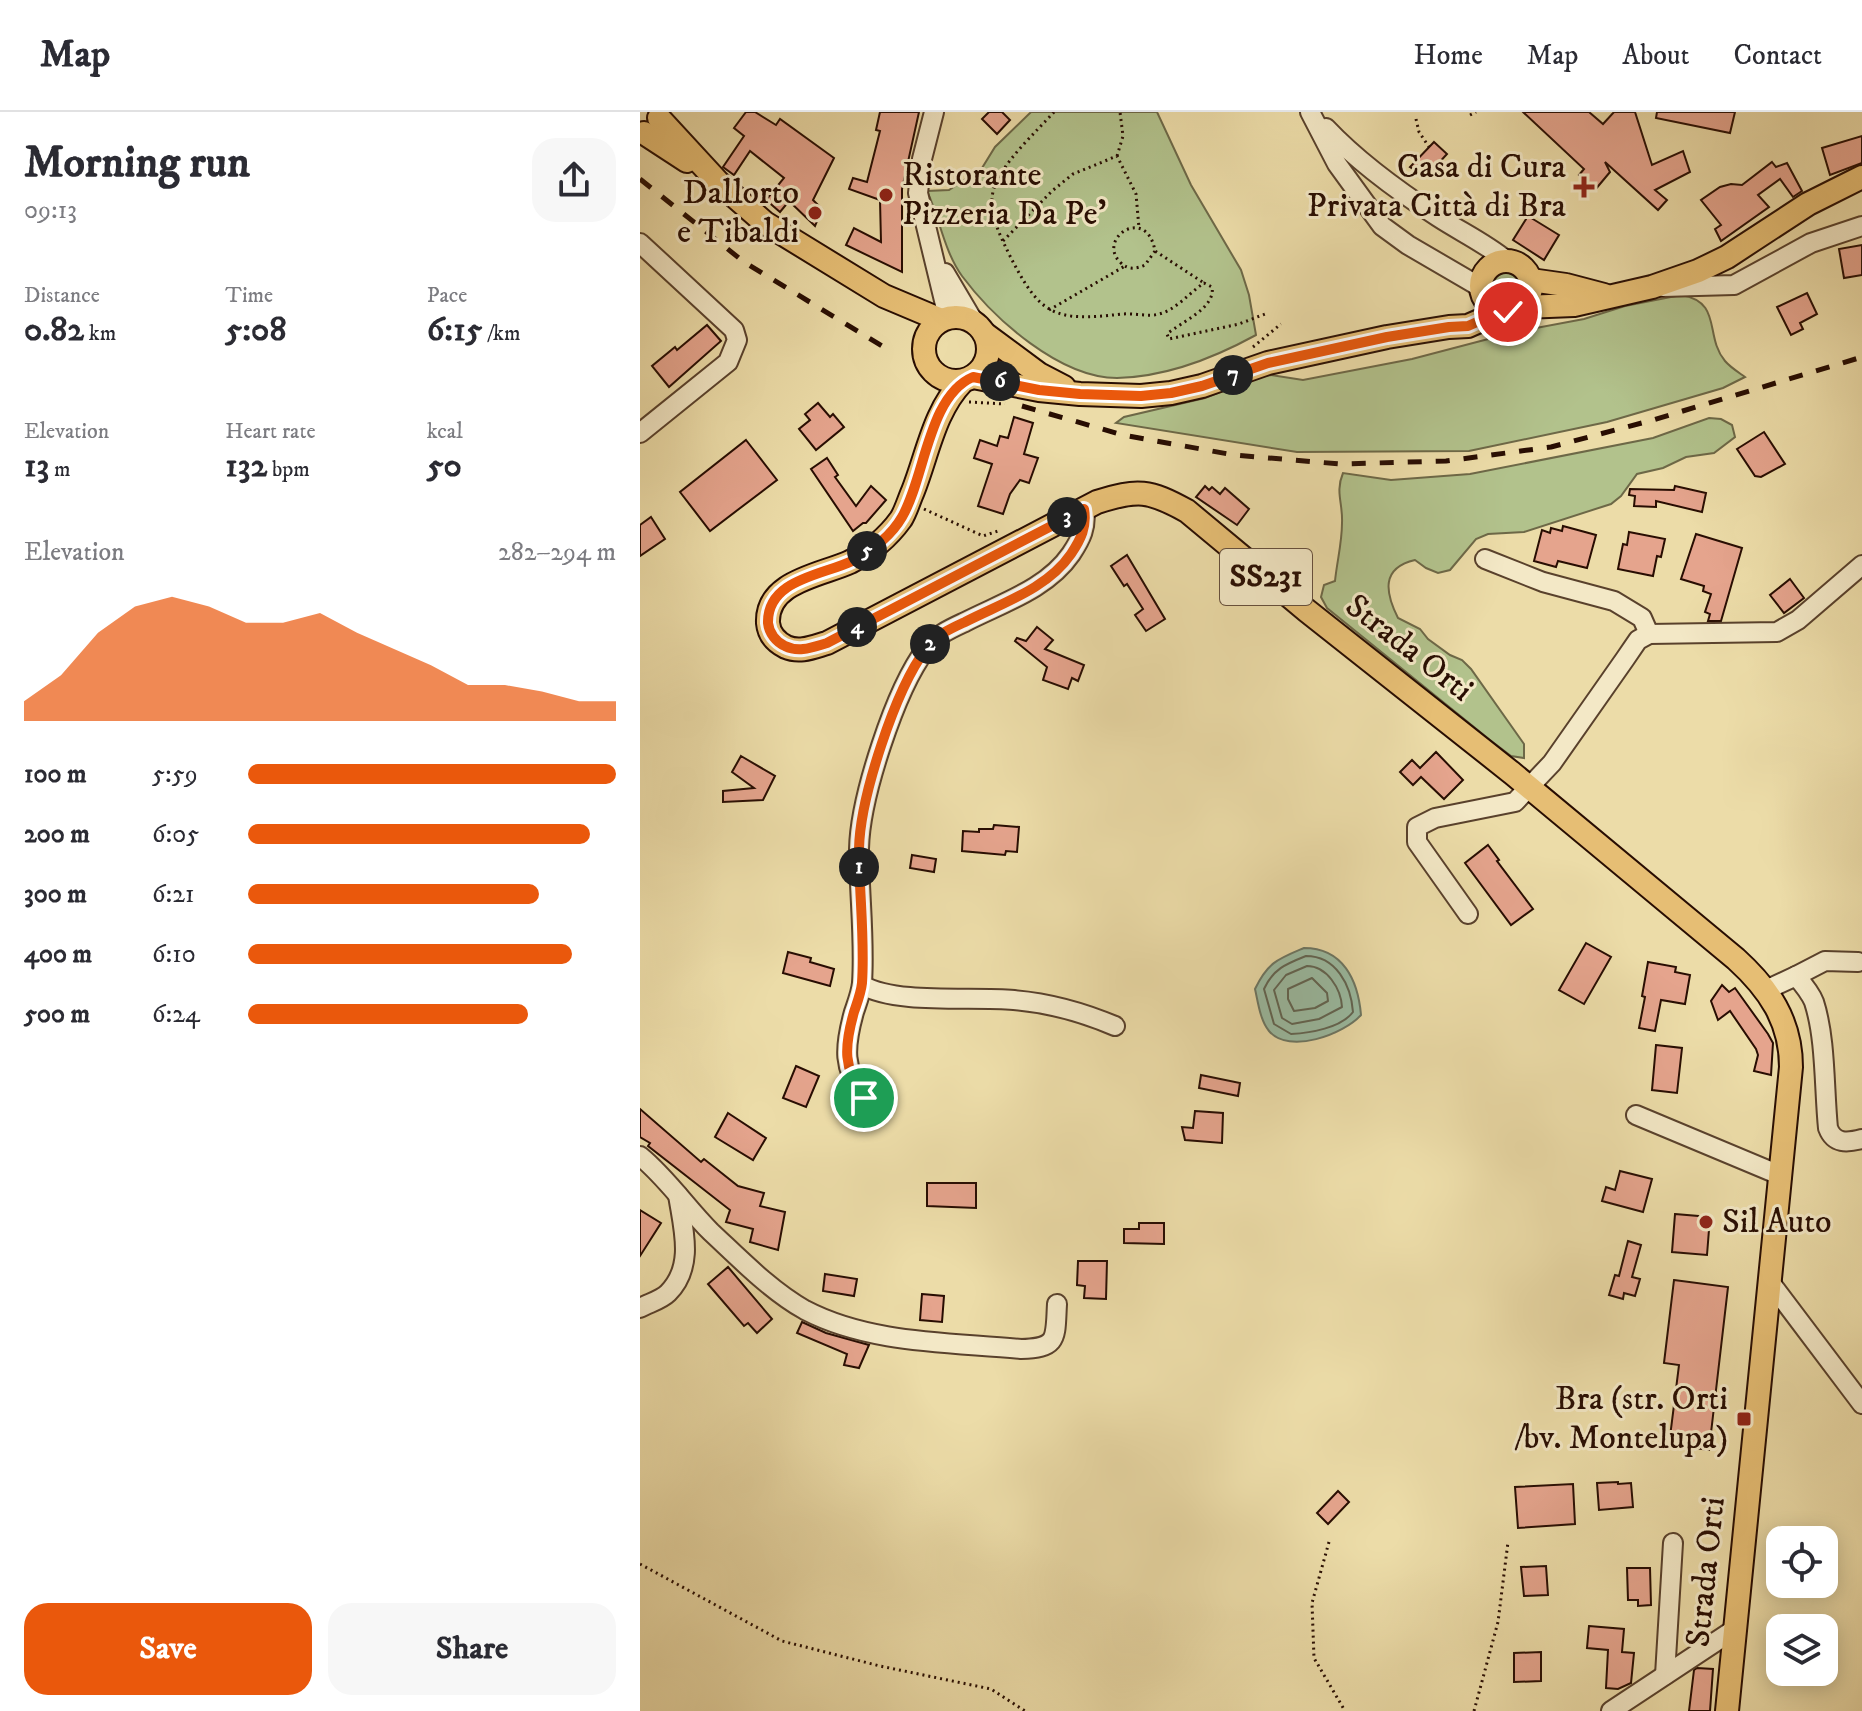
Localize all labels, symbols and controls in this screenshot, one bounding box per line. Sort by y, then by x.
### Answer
text: Map [40,31,110,79]
text: Home [1414,38,1483,73]
text: Map [1527,38,1578,73]
text: About [1622,38,1689,73]
text: Contact [1733,38,1822,73]
text: Morning run [24,136,250,191]
button: share [532,138,616,222]
place label: Casa di Cura Privata Città di Bra [1307,146,1567,227]
place label: Ristorante Pizzeria Da Pe' [902,154,1106,235]
place label: Dallorto e Tibaldi [677,172,799,253]
marker: Casa di Cura Privata Città di Bra [1573,176,1595,198]
marker: Ristorante Pizzeria Da Pe' [877,186,895,204]
text: 09:13 [24,194,77,227]
marker: Dallorto e Tibaldi [806,204,824,222]
pin [1474,278,1542,346]
text: Distance [24,282,100,309]
text: Time [225,282,273,309]
text: Pace [427,282,467,309]
icon: check [1486,290,1530,334]
text: 0.82 [24,309,84,351]
text: 5:08 [225,309,286,351]
text: 6:15 [427,309,482,351]
text: km [84,320,116,347]
text: /km [482,320,521,347]
pin: 7 [1213,355,1253,395]
pin: 6 [980,361,1020,401]
text: 7 [1227,361,1239,388]
text: 6 [994,367,1006,394]
text: Elevation [24,418,109,445]
text: Heart rate [225,418,316,445]
text: kcal [427,418,463,445]
text: 13 [24,445,49,487]
text: 132 [225,445,267,487]
text: 50 [427,445,462,487]
text: m [49,456,70,483]
text: bpm [267,456,310,483]
pin: 3 [1047,497,1087,537]
text: 3 [1063,503,1071,530]
pin: 5 [847,531,887,571]
text: Elevation [24,536,125,569]
text: 282–294 m [498,536,616,569]
text: 5 [862,537,872,564]
road number: SS231 [1220,549,1312,605]
street label: Strada Orti [1337,585,1481,711]
pin: 4 [837,607,877,647]
text: 4 [851,613,863,640]
pin: 2 [910,624,950,664]
text: 2 [925,630,935,657]
text: 100 m [24,758,87,791]
text: 5:59 [152,758,198,791]
text: 200 m [24,818,90,851]
text: 6:05 [152,818,199,851]
pin: 1 [839,847,879,887]
text: 1 [855,853,863,880]
text: 300 m [24,878,87,911]
text: 6:21 [152,878,195,911]
text: 400 m [24,938,92,971]
text: 6:10 [152,938,196,971]
text: 500 m [24,998,90,1031]
text: 6:24 [152,998,200,1031]
pin [830,1064,898,1132]
icon: arrive [842,1076,886,1120]
place label: Sil Auto [1722,1201,1832,1243]
marker: Sil Auto [1697,1213,1715,1231]
place label: Bra (str. Orti /bv. Montelupa) [1514,1378,1728,1459]
marker: Bra (str. Orti /bv. Montelupa) [1735,1410,1753,1428]
street label: Strada Orti [1677,1495,1735,1649]
map controls [1766,1526,1838,1686]
button: locate [1766,1526,1838,1598]
button: Save [24,1603,312,1695]
button: Share [328,1603,616,1695]
button: layers [1766,1614,1838,1686]

